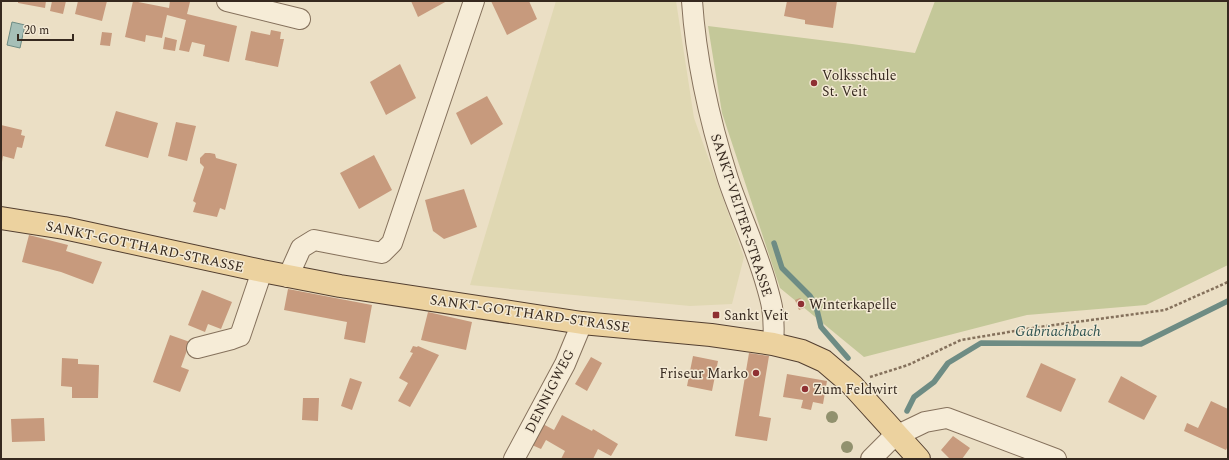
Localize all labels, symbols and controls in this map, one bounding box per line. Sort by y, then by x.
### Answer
scale bar [18,16,73,42]
text: 20 m [24,21,49,40]
place label: Volksschule St. Veit [822,65,897,102]
marker: Volksschule St. Veit [809,78,819,88]
street label: SANKT-VEITER-STRASSE [705,131,778,300]
street label: SANKT-GOTTHARD-STRASSE [44,215,246,278]
street label: SANKT-GOTTHARD-STRASSE [429,289,631,338]
place label: Winterkapelle [809,294,897,315]
marker: Winterkapelle [796,299,806,309]
place label: Sankt Veit [724,305,789,326]
marker: Sankt Veit [711,310,721,320]
water label: Gabriachbach [1015,320,1101,343]
street label: DENNIGWEG [519,345,580,437]
place label: Friseur Marko [659,363,748,384]
marker: Friseur Marko [751,368,761,378]
place label: Zum Feldwirt [813,379,898,400]
marker: Zum Feldwirt [800,384,810,394]

